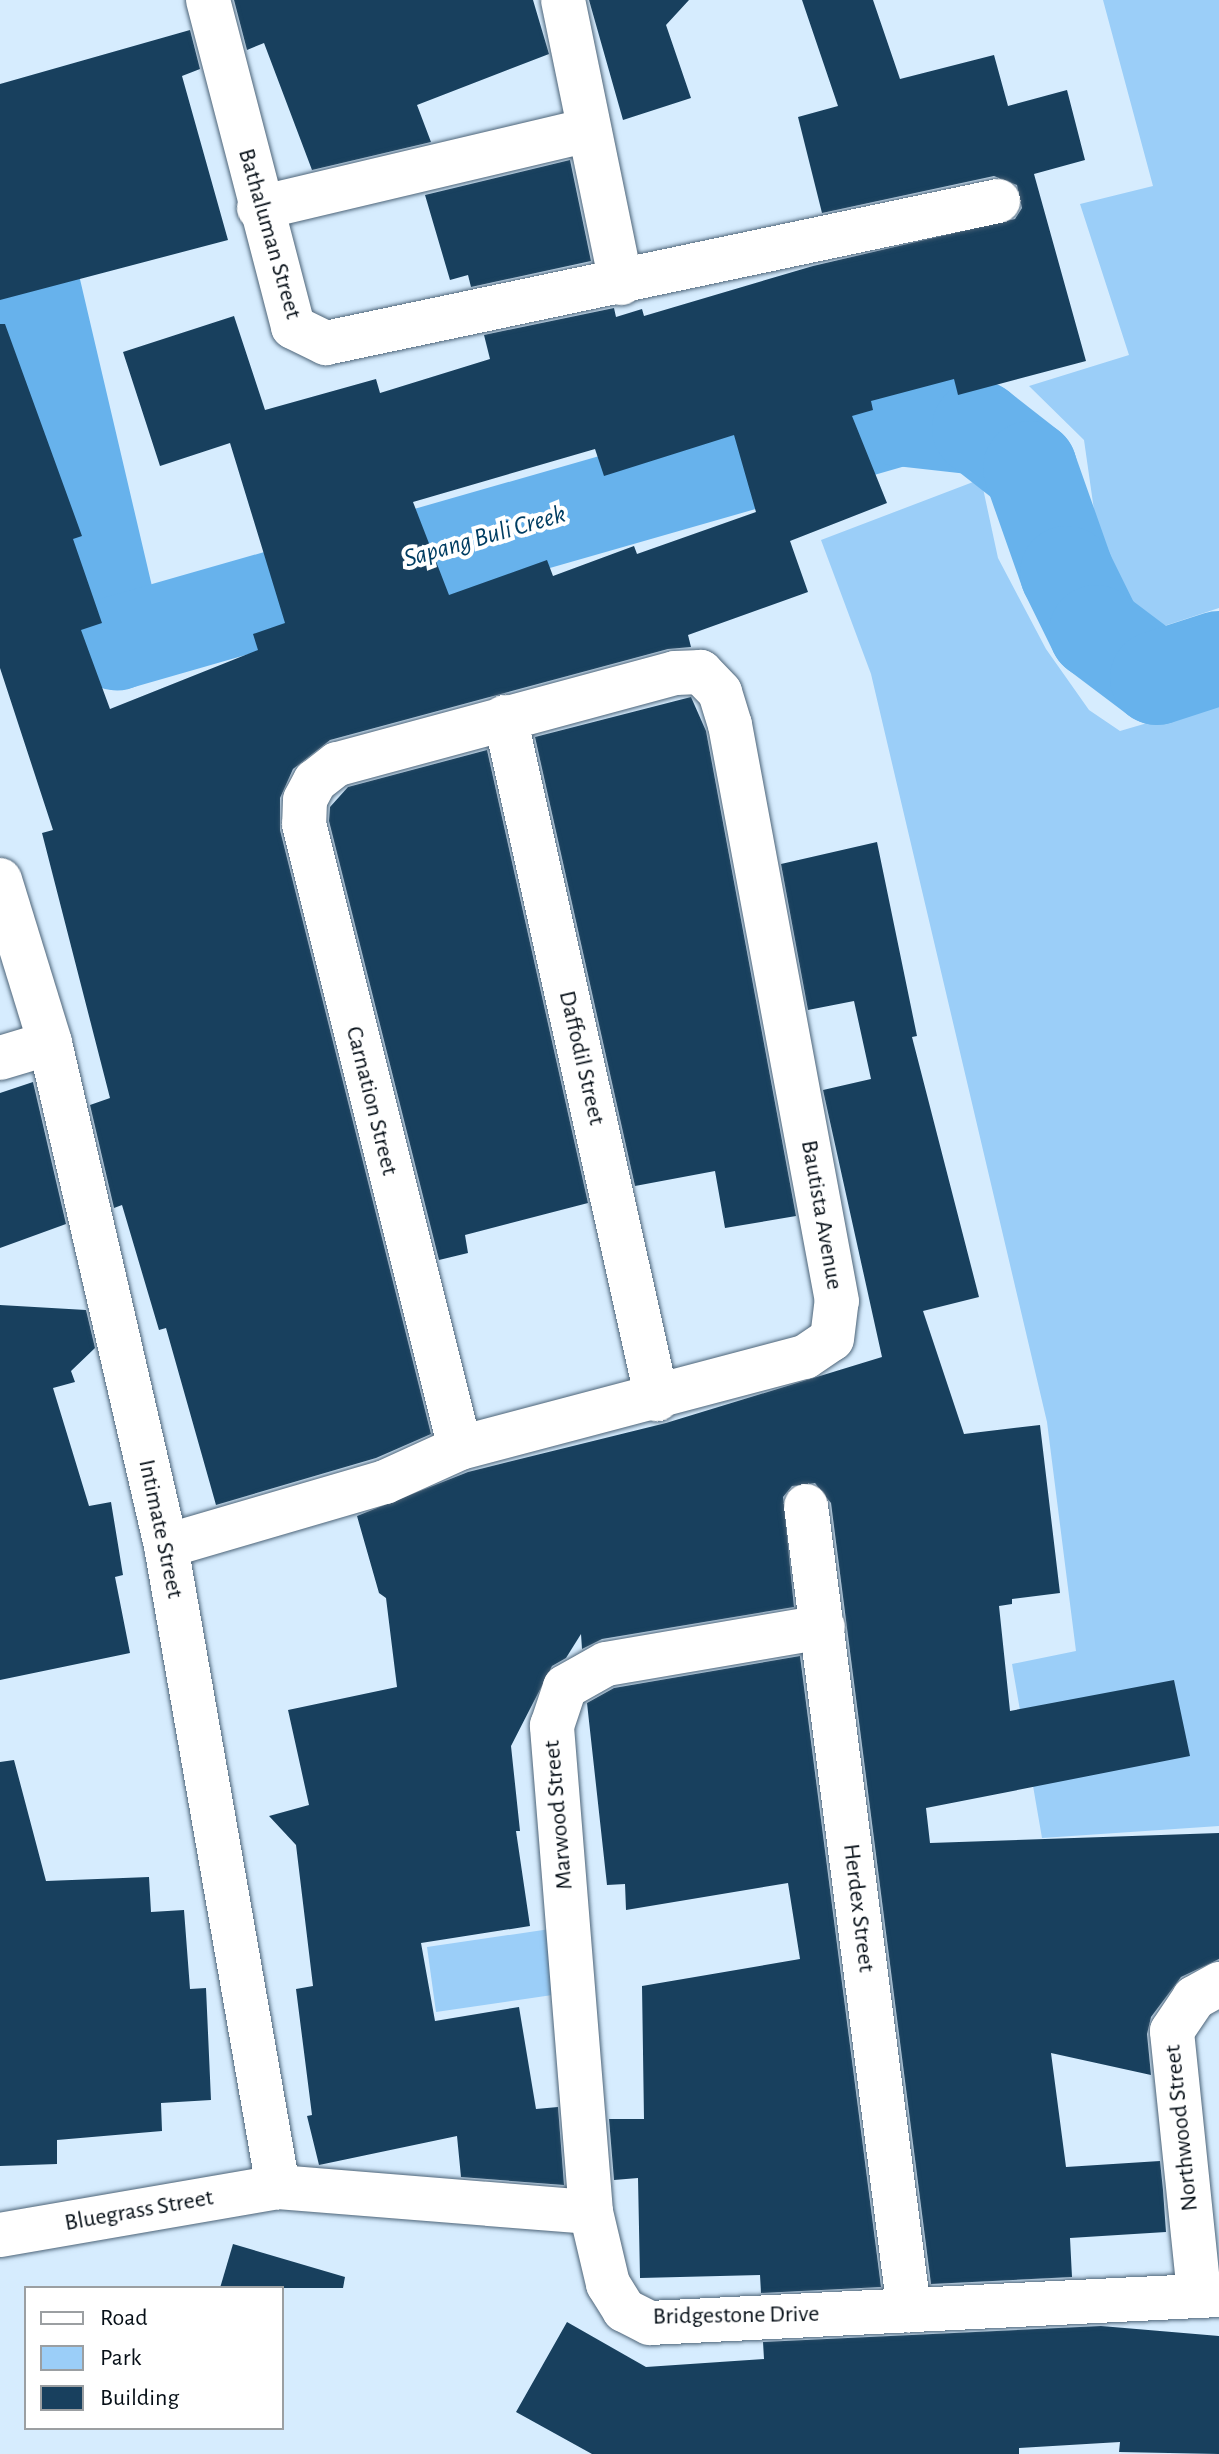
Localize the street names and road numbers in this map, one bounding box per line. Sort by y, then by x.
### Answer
street label: Bathaluman Street [231,145,307,323]
street label: Daffodil Street [552,988,610,1128]
street label: Carnation Street [339,1024,403,1178]
street label: Bautista Avenue [794,1138,848,1292]
street label: Intimate Street [131,1457,189,1601]
street label: Marwood Street [538,1739,580,1891]
street label: Herdex Street [836,1842,880,1974]
street label: Northwood Street [1159,2043,1205,2213]
street label: Bluegrass Street [62,2184,216,2238]
street label: Bridgestone Drive [653,2300,819,2332]

